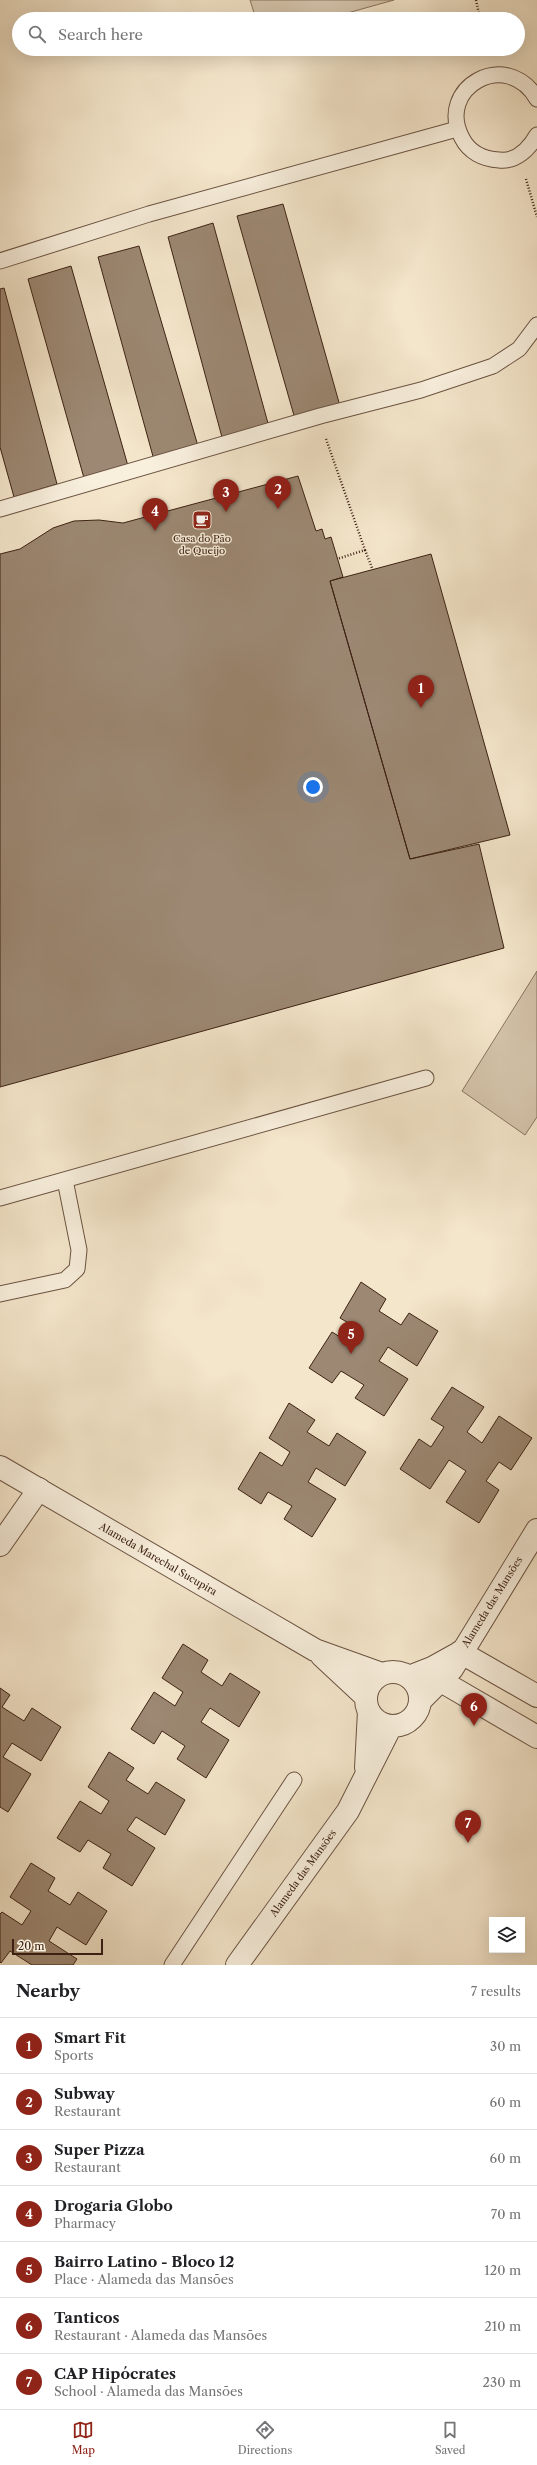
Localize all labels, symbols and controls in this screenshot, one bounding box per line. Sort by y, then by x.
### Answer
search box [12,12,525,56]
icon: search [26,23,48,45]
text: Search here [58,25,143,44]
pin: 2 [265,476,291,509]
pin: 3 [213,479,239,512]
pin: 4 [142,498,168,531]
cafe icon: Casa do Pão de Queijo [191,509,213,531]
place label: Casa do Pão de Queijo [173,532,231,557]
pin: 1 [408,675,434,708]
your location [303,777,323,797]
pin: 5 [338,1321,364,1354]
street label: Alameda Marechal Sucupira [96,1519,220,1599]
street label: Alameda das Mansões [458,1554,525,1651]
pin: 6 [461,1693,487,1726]
pin: 7 [455,1810,481,1843]
street label: Alameda das Mansões [266,1827,339,1920]
map controls [489,1917,525,1953]
button: layers [489,1917,525,1953]
scale bar [12,1937,103,1956]
text: 20 m [18,1939,44,1953]
text: Nearby [16,1981,80,2001]
text: 7 results [471,1983,521,1999]
text: Smart Fit [54,2028,126,2047]
text: 1 [26,2038,32,2054]
text: 30 m [490,2038,521,2054]
text: Sports [54,2047,93,2063]
text: Subway [54,2084,115,2103]
text: 2 [25,2094,33,2110]
text: 60 m [490,2094,521,2110]
text: Restaurant [54,2103,121,2119]
text: Super Pizza [54,2140,145,2159]
text: 3 [25,2150,33,2166]
text: 60 m [490,2150,521,2166]
text: Restaurant [54,2159,121,2175]
text: Drogaria Globo [54,2196,173,2215]
text: 4 [25,2206,33,2222]
text: 70 m [491,2206,521,2222]
text: Pharmacy [54,2215,116,2231]
text: Bairro Latino - Bloco 12 [54,2252,234,2271]
text: 5 [25,2262,33,2278]
text: 120 m [484,2262,521,2278]
text: Place · Alameda das Mansões [54,2271,234,2287]
text: Tanticos [54,2308,119,2327]
text: 6 [25,2318,33,2334]
text: 210 m [484,2318,521,2334]
text: Restaurant · Alameda das Mansões [54,2327,267,2343]
text: CAP Hipócrates [54,2364,176,2383]
text: 7 [26,2374,32,2390]
text: 230 m [483,2374,521,2390]
text: School · Alameda das Mansões [54,2383,243,2399]
tab: Map [71,2419,95,2457]
tab: Directions [238,2419,292,2457]
tab: Saved [435,2419,466,2457]

